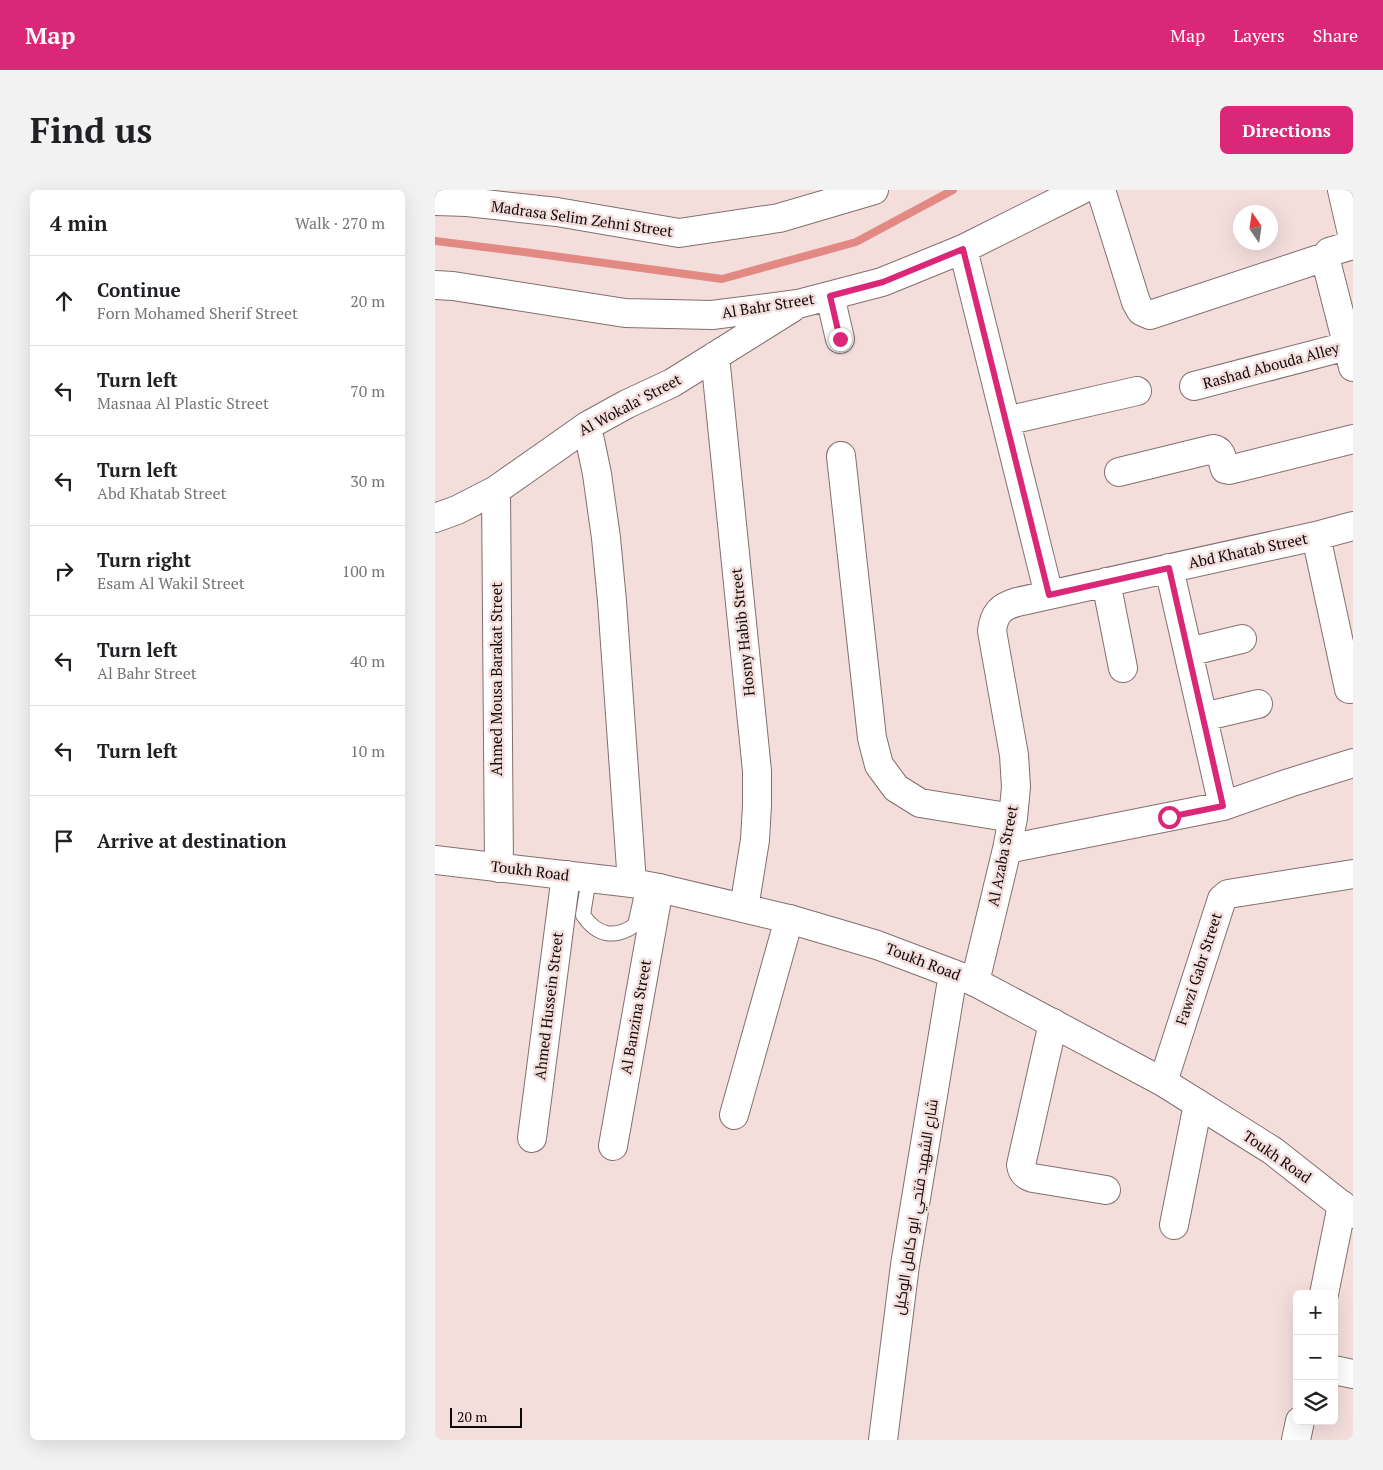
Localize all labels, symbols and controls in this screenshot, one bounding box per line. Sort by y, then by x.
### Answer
text: Map [25,19,75,51]
text: Map [1170,23,1205,47]
text: Layers [1233,23,1285,47]
text: Share [1313,23,1358,47]
button: Directions [1220,106,1353,154]
text: Find us [30,107,152,153]
street label: Madrasa Selim Zehni Street [490,195,675,241]
north arrow [1233,205,1278,250]
text: 4 min [50,209,107,237]
text: Walk · 270 m [295,212,385,234]
text: Continue [97,277,181,302]
icon: ahead [50,287,78,315]
street label: Al Bahr Street [720,288,816,322]
text: 20 m [350,290,385,312]
text: Forn Mohamed Sherif Street [97,302,298,324]
route end [829,328,852,351]
street label: Rashad Abouda Alley [1200,337,1342,393]
text: Turn left [97,367,178,392]
street label: Al Wokala' Street [575,368,685,440]
icon: left [50,377,78,405]
text: 70 m [350,380,385,402]
text: Masnaa Al Plastic Street [97,392,269,414]
text: Turn left [97,457,178,482]
icon: left [50,467,78,495]
text: 30 m [350,470,385,492]
text: Abd Khatab Street [97,482,227,504]
street label: Abd Khatab Street [1186,528,1310,572]
text: Turn right [97,547,191,572]
icon: right [50,557,78,585]
text: 100 m [342,560,385,582]
street label: Hosny Habib Street [725,567,759,697]
text: Esam Al Wakil Street [97,572,245,594]
street label: Ahmed Mousa Barakat Street [486,582,506,776]
text: Turn left [97,637,178,662]
icon: left [50,647,78,675]
text: 40 m [350,650,385,672]
text: Al Bahr Street [97,662,197,684]
icon: left [50,737,78,765]
text: Turn left [97,738,178,763]
text: 10 m [350,740,385,762]
street label: Al Azaba Street [982,803,1022,908]
route start [1158,806,1181,829]
icon: arrive [50,827,78,855]
text: Arrive at destination [97,828,286,853]
street label: Toukh Road [490,855,570,885]
street label: Fawzi Gabr Street [1170,909,1226,1028]
street label: Ahmed Hussein Street [529,930,567,1081]
street label: Toukh Road [883,938,964,985]
street label: Al Banzina Street [615,957,655,1076]
street label: شارع الشهيد فتحي ابو كامل الوكيل [888,1098,945,1317]
street label: Toukh Road [1240,1125,1316,1187]
map controls [1293,1290,1338,1425]
button: + [1293,1290,1338,1335]
button: − [1293,1335,1338,1380]
button: layers [1293,1380,1338,1425]
scale bar [450,1405,523,1428]
text: 20 m [457,1407,487,1426]

